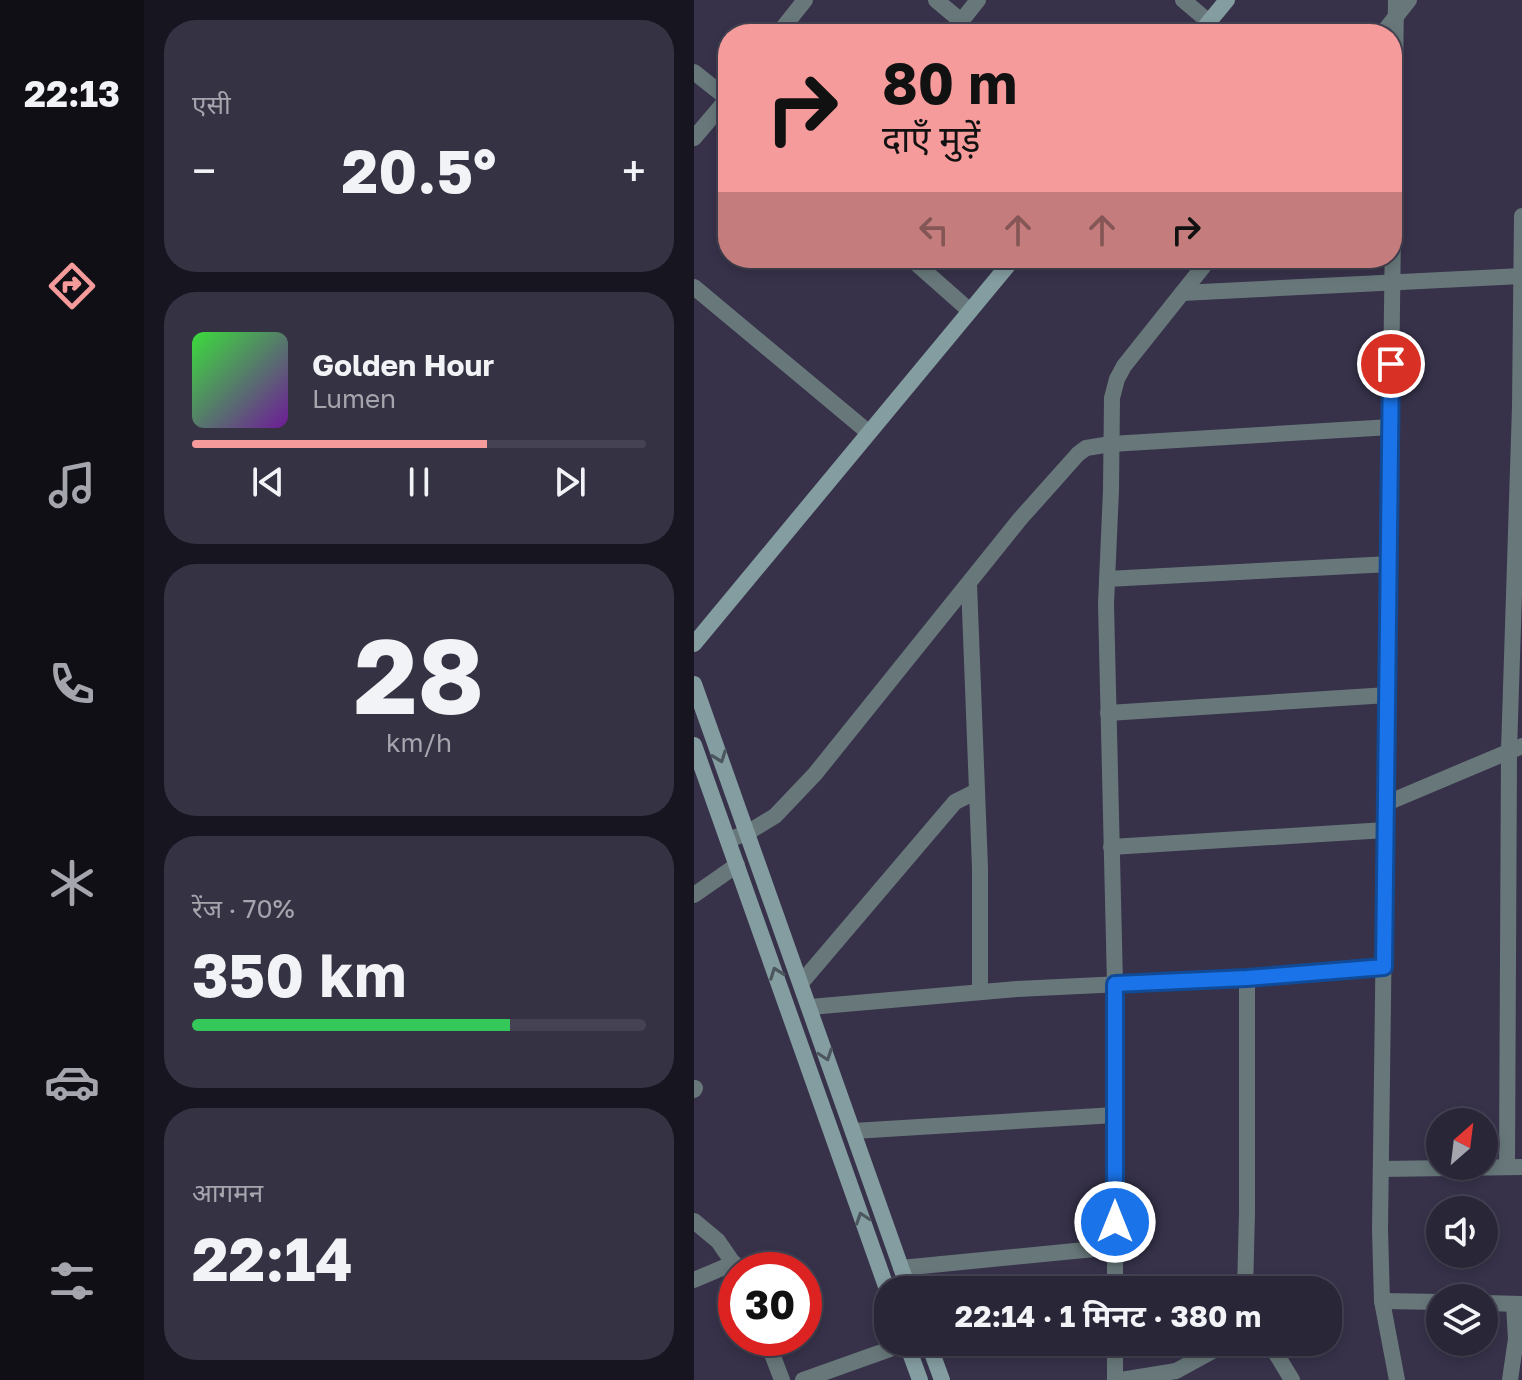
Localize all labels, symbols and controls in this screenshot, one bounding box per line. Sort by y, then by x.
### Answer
text: 80 m [882,49,1017,116]
icon: right [750,56,854,160]
text: 22:13 [24,72,120,115]
text: एसी [192,89,231,120]
text: दाएँ मुड़ें [882,117,980,160]
text: 20.5° [342,134,496,206]
text: − [192,144,216,197]
text: + [622,144,646,197]
icon: left [912,208,956,252]
icon: ahead [996,208,1040,252]
icon: ahead [1080,208,1124,252]
icon: right [1164,208,1208,252]
icon: directions [44,258,100,314]
pin [1357,330,1425,398]
icon: arrive [1369,342,1413,386]
text: Golden Hour [312,347,494,383]
text: Lumen [312,383,396,414]
icon: music [44,457,100,513]
icon: previous [246,460,290,504]
icon: pause [397,460,441,504]
icon: next [548,460,592,504]
text: 28 [354,612,484,737]
icon: phone [44,656,100,712]
text: km/h [386,727,452,758]
one-way arrow [711,749,727,763]
icon: climate [44,855,100,911]
text: रेंज · 70% [192,893,294,924]
text: 350 km [192,938,407,1010]
one-way arrow [769,967,786,981]
one-way arrow [817,1047,833,1061]
icon: car [44,1054,100,1110]
north arrow [1426,1108,1498,1180]
map controls [1426,1108,1498,1356]
text: आगमन [192,1177,263,1208]
position arrow [1073,1180,1157,1264]
button: sound [1426,1196,1498,1268]
one-way arrow [855,1212,871,1226]
text: 22:14 [192,1222,353,1294]
speed limit sign: 30 [718,1252,822,1356]
icon: filters [44,1253,100,1309]
button: layers [1426,1284,1498,1356]
text: 22:14 · 1 मिनट · 380 m [955,1298,1261,1334]

